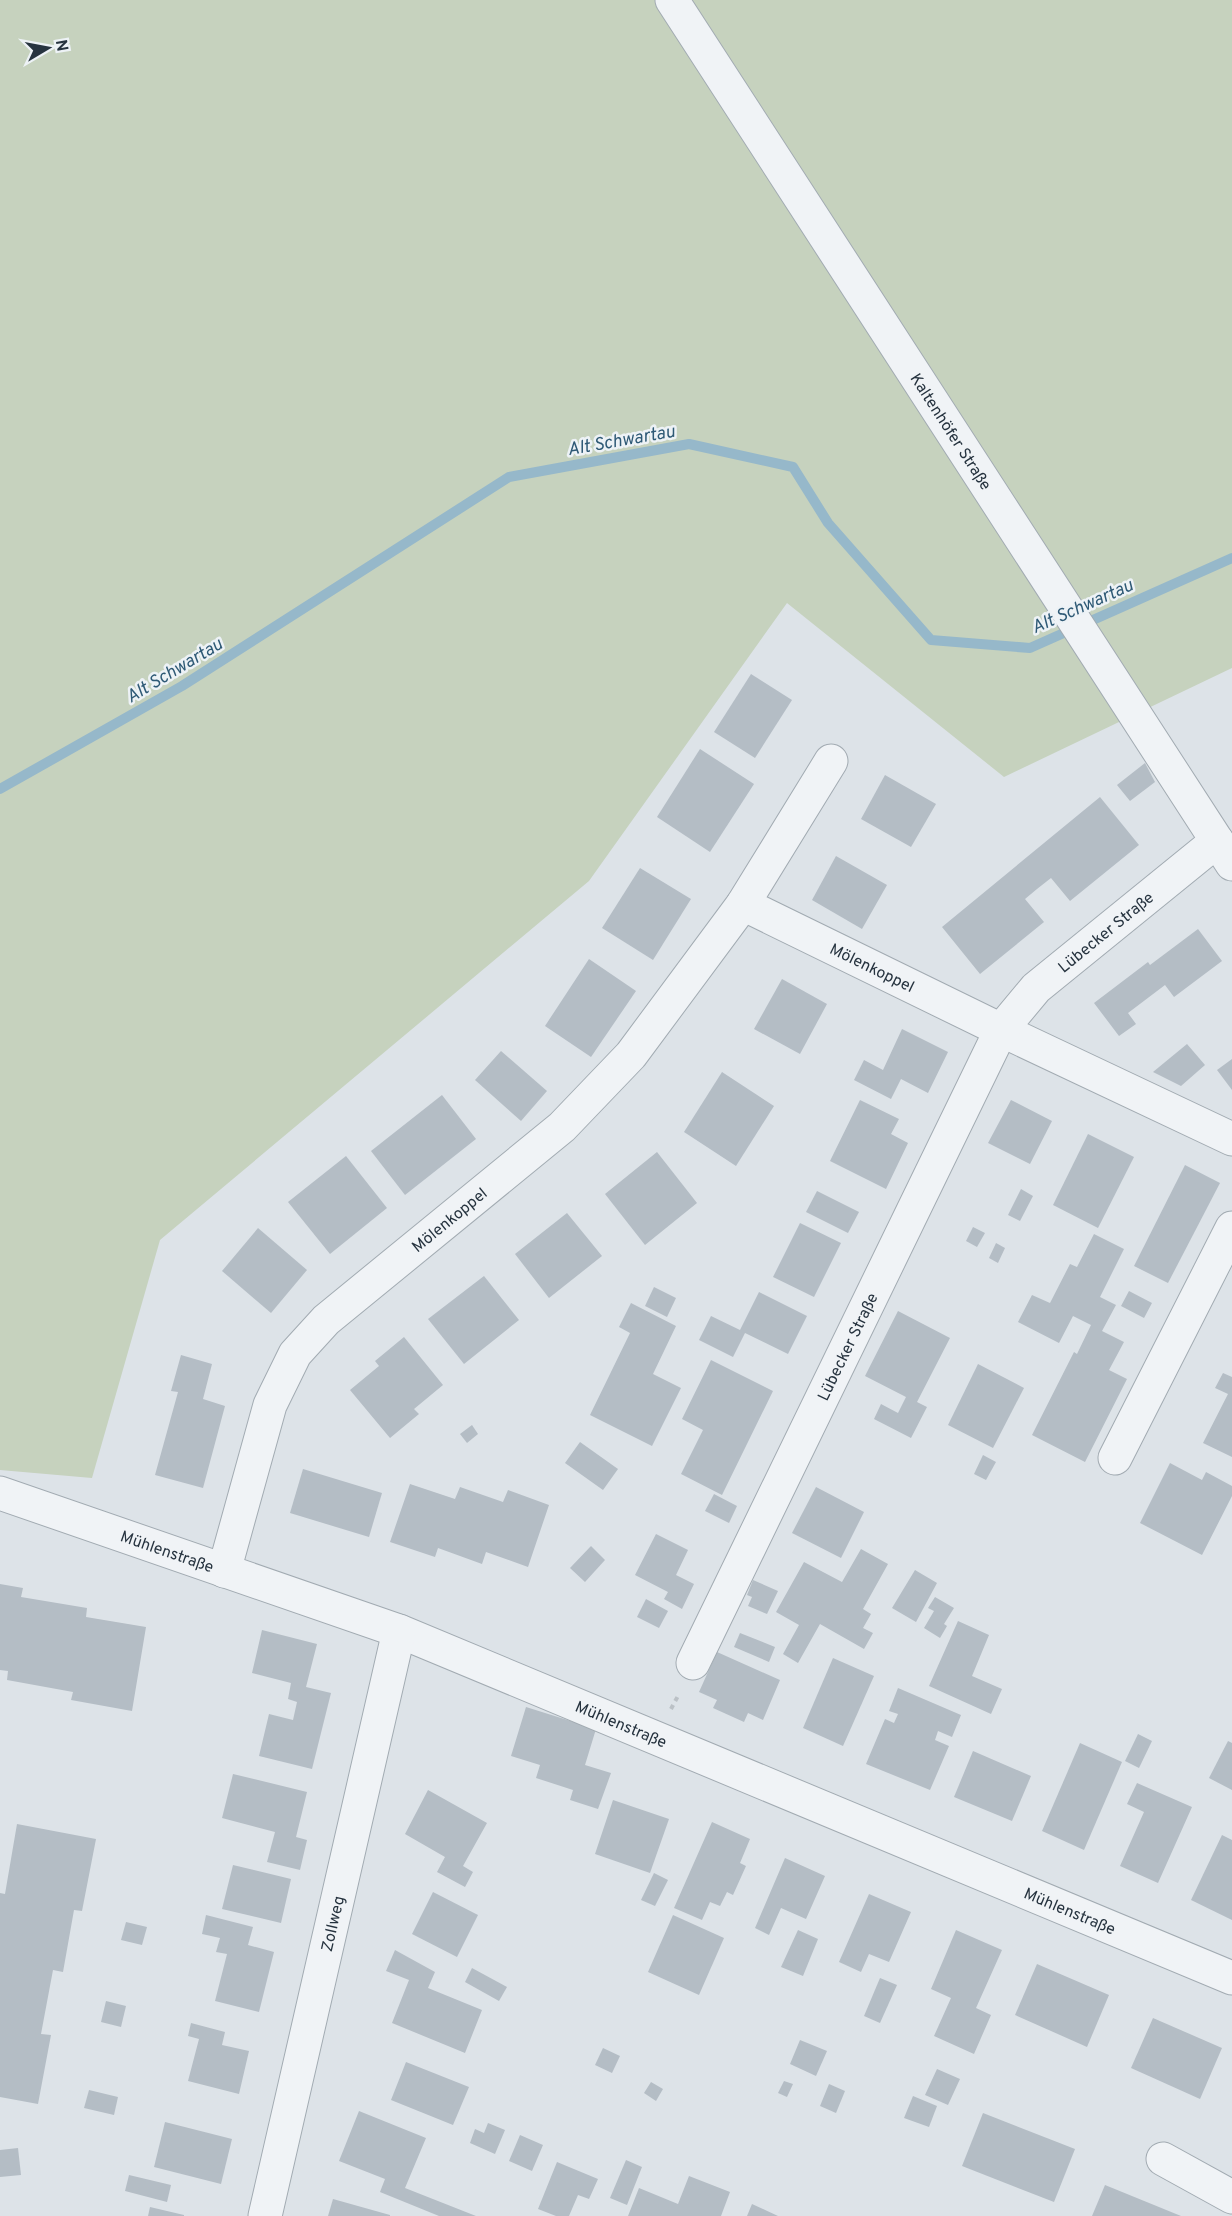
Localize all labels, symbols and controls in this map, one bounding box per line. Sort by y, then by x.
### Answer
north arrow [18,18,78,78]
text: N [50,38,72,53]
street label: Kaltenhöfer Straße [905,370,995,495]
water label: Alt Schwartau [566,421,677,462]
water label: Alt Schwartau [1028,575,1137,640]
water label: Alt Schwartau [122,633,228,709]
street label: Lübecker Straße [1055,888,1159,978]
street label: Mölenkoppel [826,940,917,998]
street label: Mölenkoppel [408,1184,492,1258]
street label: Lübecker Straße [814,1290,884,1405]
street label: Mühlenstraße [117,1527,216,1578]
street label: Mühlenstraße [572,1697,669,1753]
street label: Mühlenstraße [1020,1884,1118,1940]
street label: Zollweg [318,1894,350,1954]

